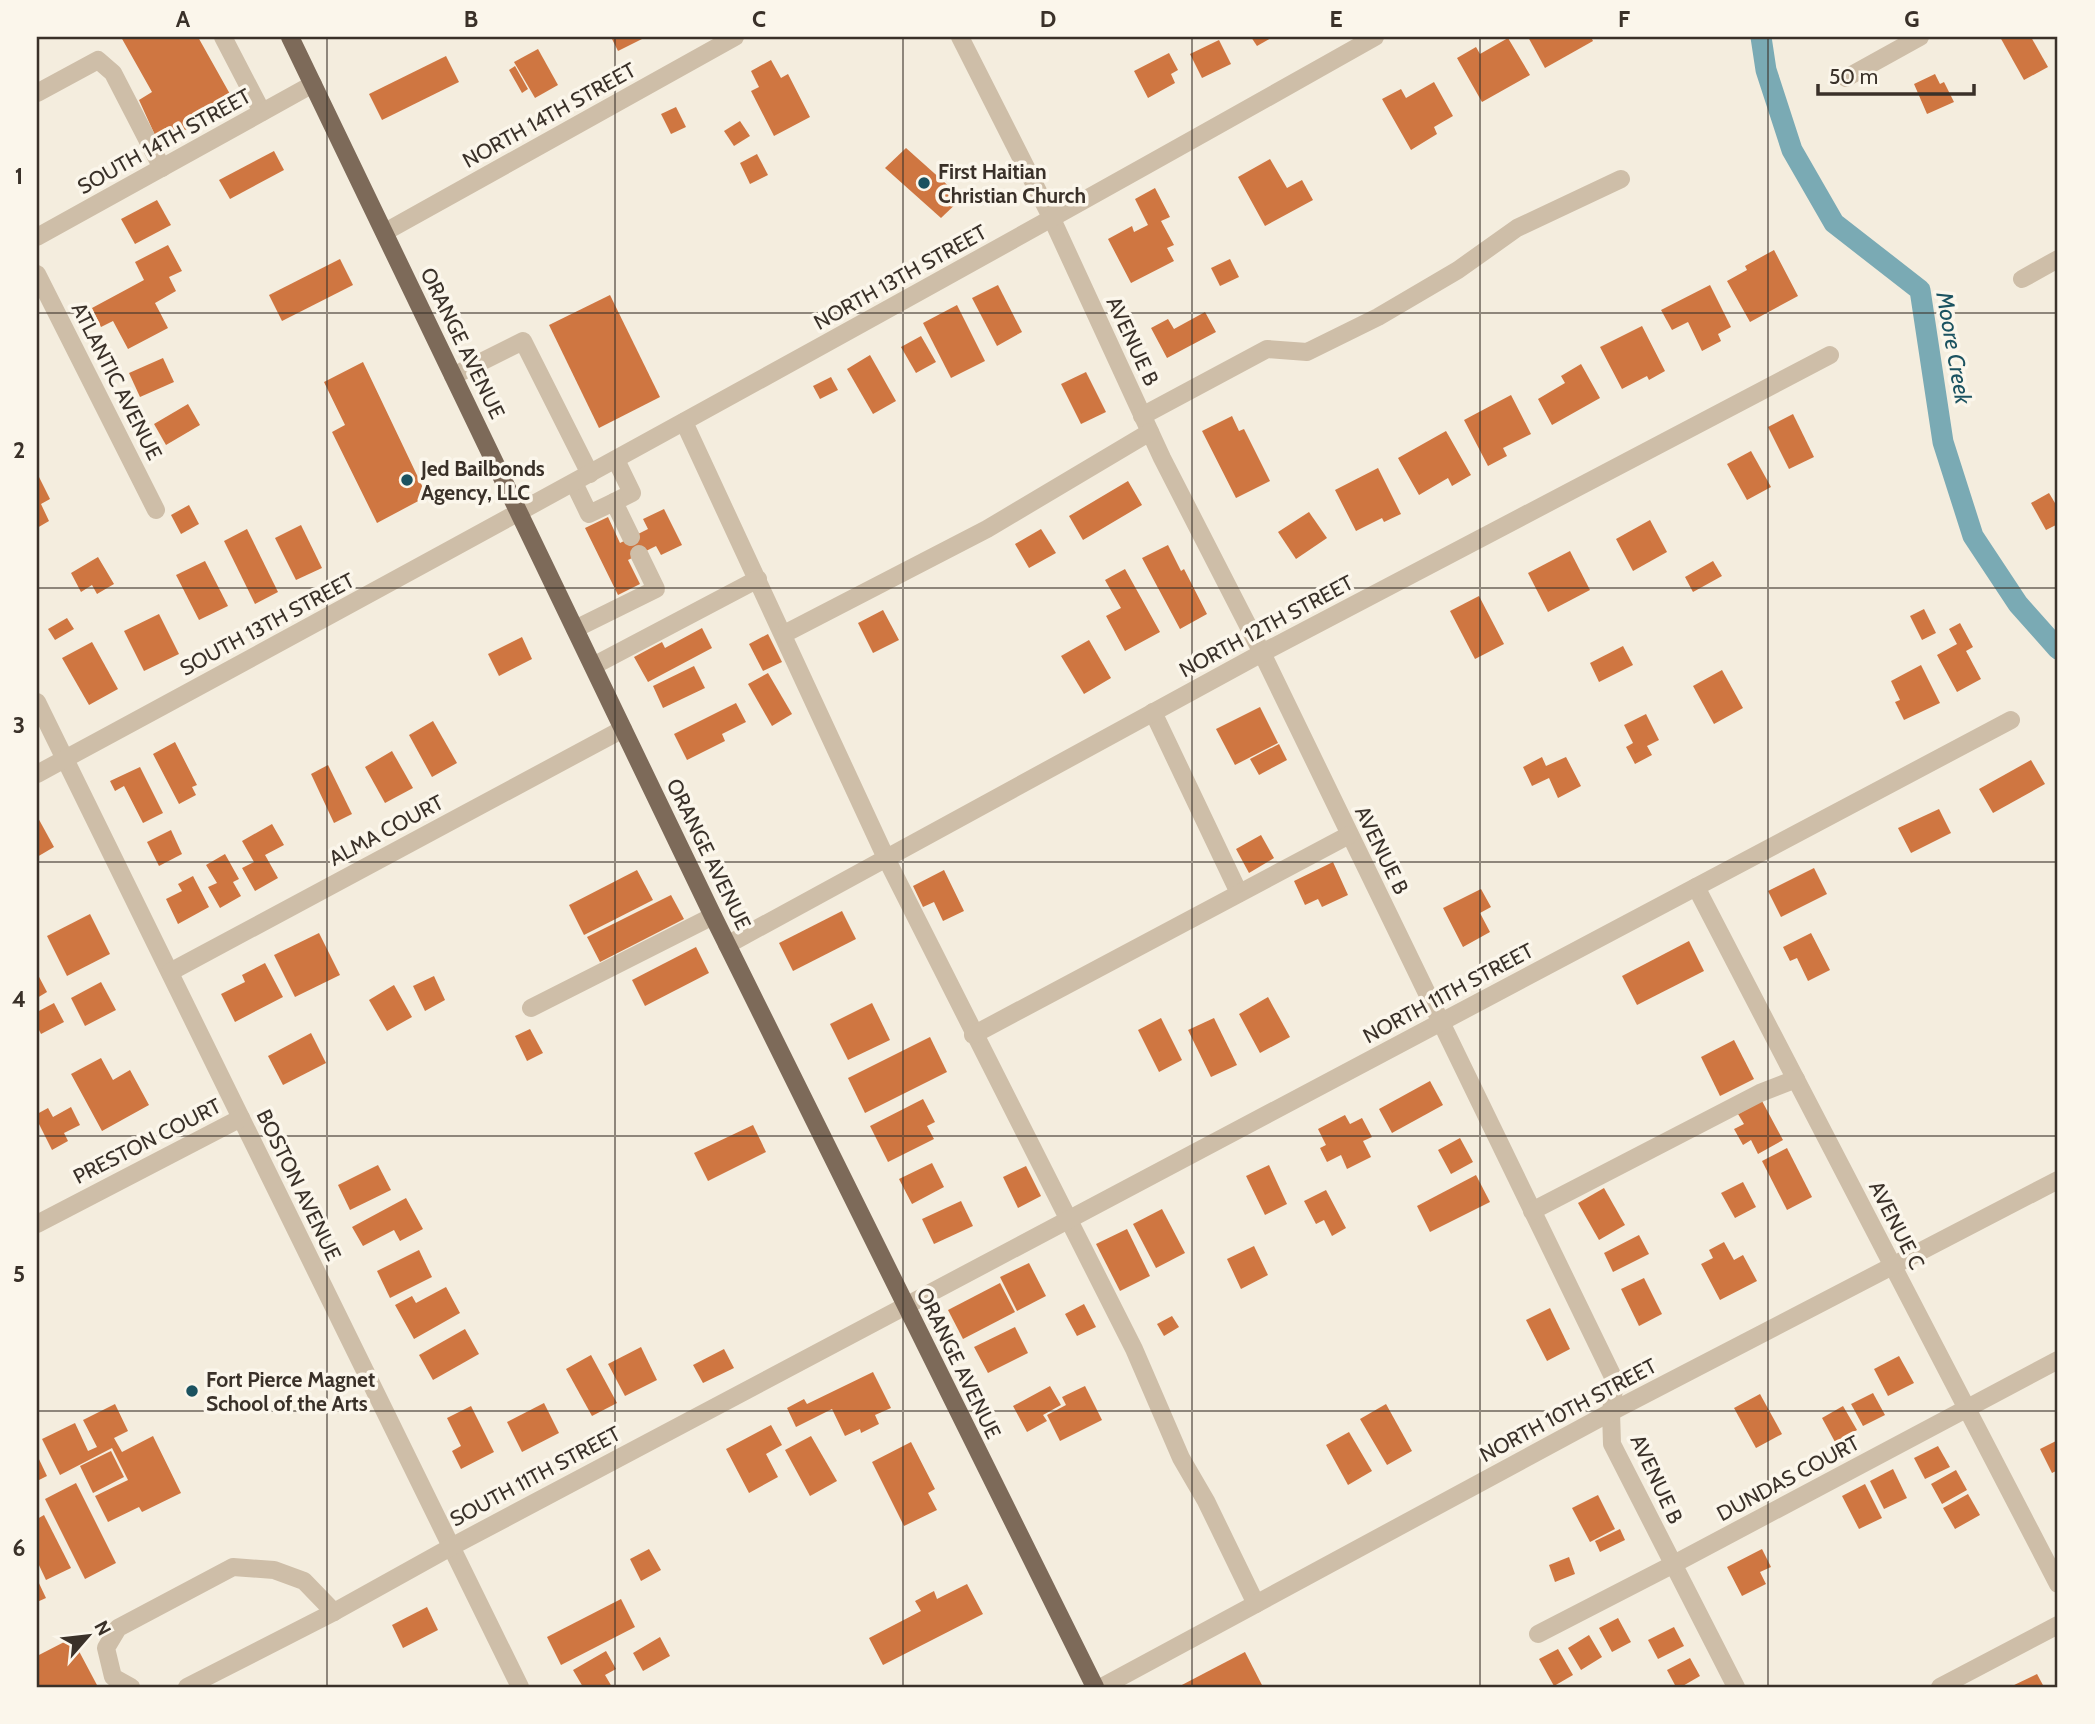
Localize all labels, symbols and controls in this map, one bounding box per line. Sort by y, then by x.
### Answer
text: A [176,5,191,33]
text: B [464,5,478,33]
text: C [752,5,766,33]
text: D [1040,5,1056,33]
text: E [1329,5,1343,33]
text: F [1618,5,1630,33]
text: G [1904,5,1920,33]
scale bar [1818,52,1974,96]
street label: NORTH 14TH STREET [458,57,640,173]
text: 50 m [1829,64,1878,89]
street label: SOUTH 14TH STREET [73,83,255,199]
place label: First Haitian Christian Church [938,159,1086,208]
text: 1 [15,162,23,190]
marker: First Haitian Christian Church [916,175,932,191]
street label: NORTH 13TH STREET [809,219,991,335]
street label: ORANGE AVENUE [416,263,510,423]
water label: Moore Creek [1930,289,1978,407]
street label: AVENUE B [1102,293,1164,389]
street label: ATLANTIC AVENUE [66,298,168,464]
text: 2 [13,436,25,464]
place label: Jed Bailbonds Agency, LLC [420,456,545,505]
marker: Jed Bailbonds Agency, LLC [399,472,415,488]
street label: SOUTH 13TH STREET [176,567,358,681]
street label: NORTH 12TH STREET [1175,570,1357,682]
text: 3 [13,711,25,739]
street label: ORANGE AVENUE [662,774,756,934]
street label: ALMA COURT [325,789,447,871]
street label: AVENUE B [1350,802,1414,898]
street label: NORTH 11TH STREET [1359,938,1537,1048]
text: 4 [12,985,26,1013]
street label: PRESTON COURT [69,1093,225,1189]
street label: BOSTON AVENUE [252,1105,346,1265]
street label: AVENUE C [1864,1177,1930,1273]
text: 5 [13,1260,25,1288]
street label: ORANGE AVENUE [912,1283,1006,1443]
street label: NORTH 10TH STREET [1475,1353,1661,1467]
place label: Fort Pierce Magnet School of the Arts [206,1367,375,1416]
marker: Fort Pierce Magnet School of the Arts [184,1383,200,1399]
street label: SOUTH 11TH STREET [446,1421,624,1531]
street label: DUNDAS COURT [1712,1430,1864,1526]
street label: AVENUE B [1626,1431,1688,1527]
text: 6 [13,1534,25,1562]
north arrow [52,1602,122,1672]
text: N [89,1617,116,1640]

